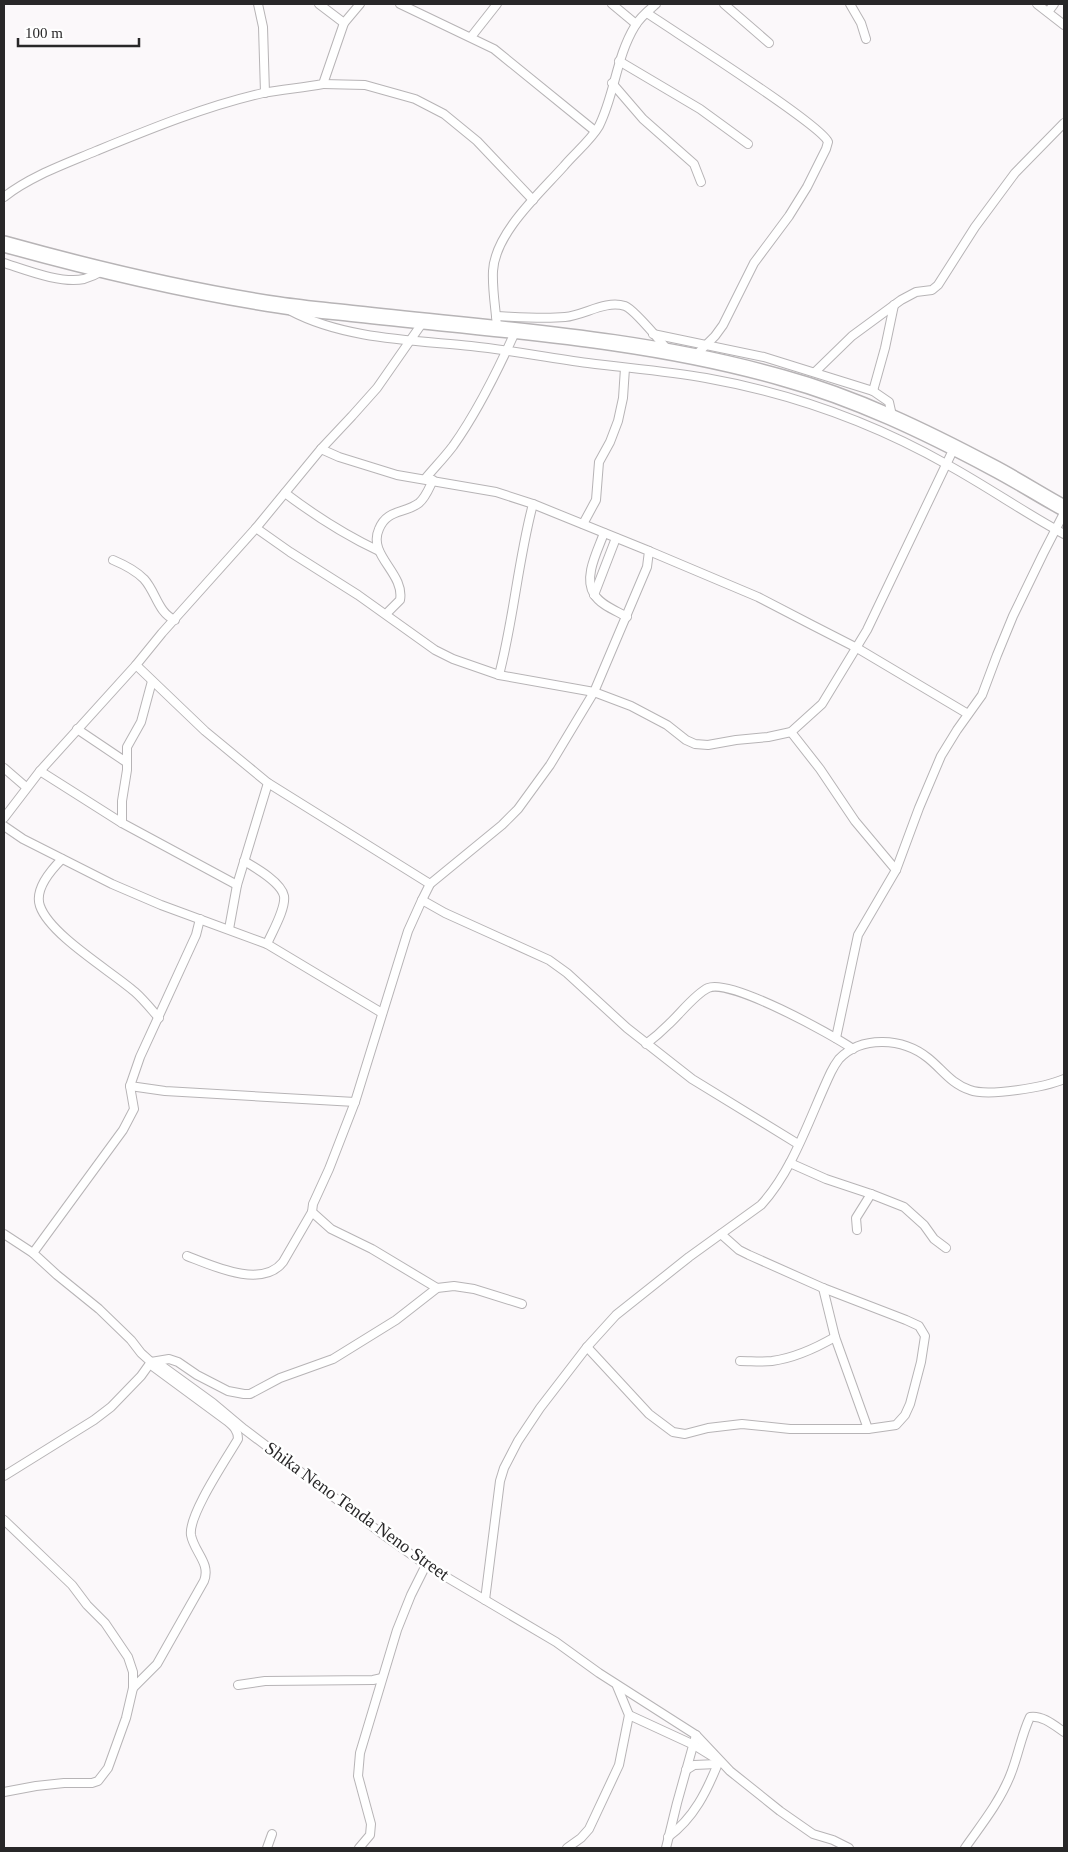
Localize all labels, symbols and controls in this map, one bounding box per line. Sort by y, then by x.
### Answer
scale bar [18,15,139,47]
text: 100 m [25,25,63,41]
street label: Shika Neno Tenda Neno Street [261,1438,453,1584]

